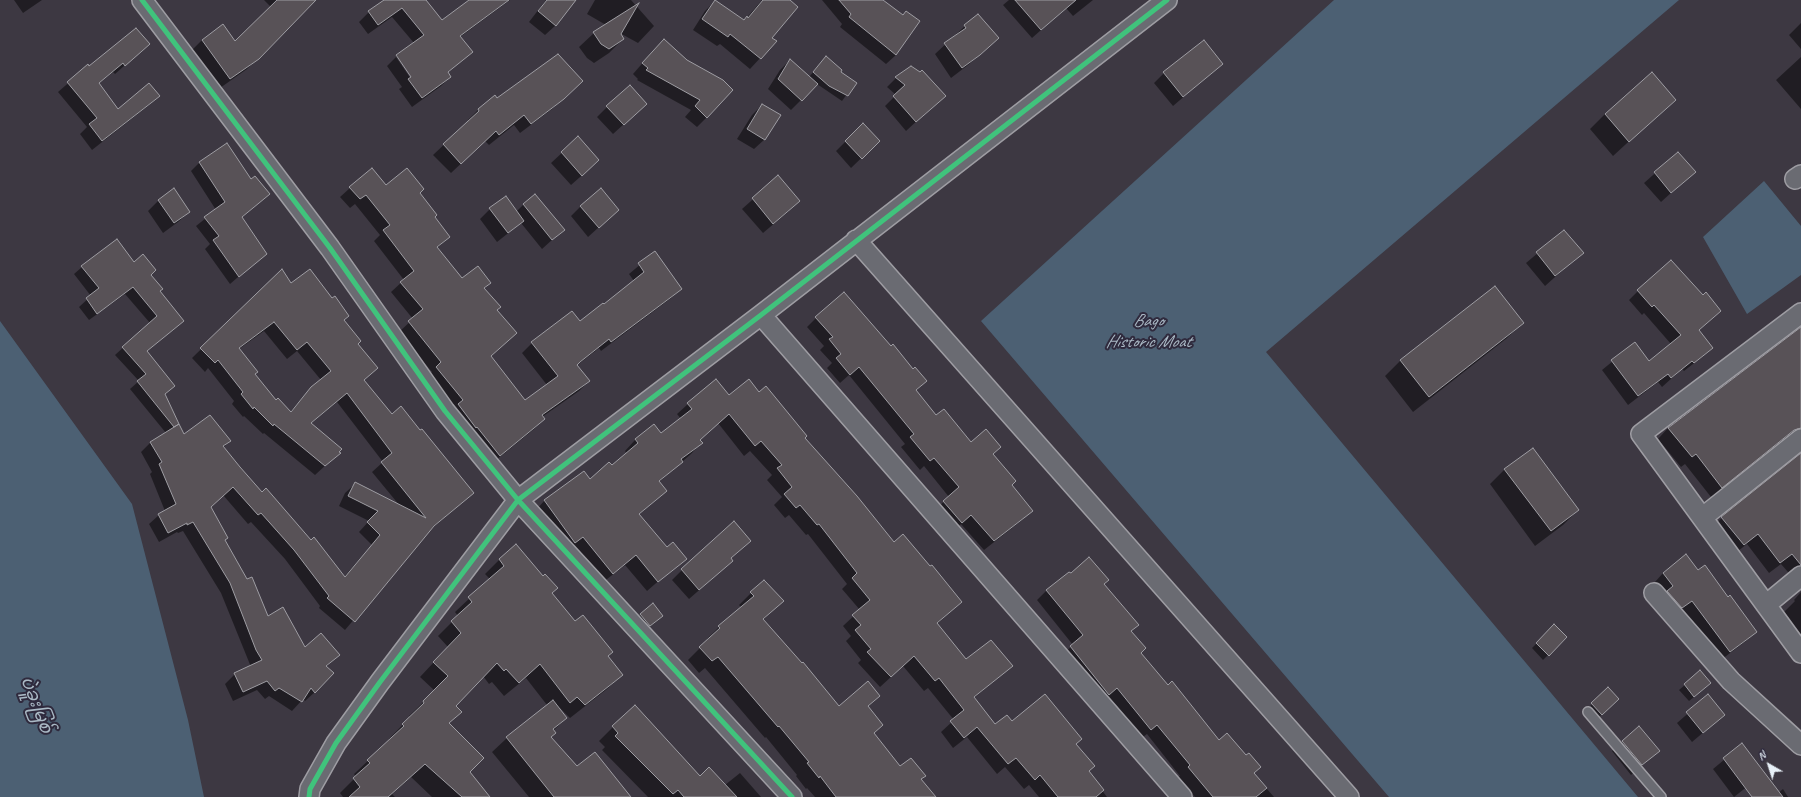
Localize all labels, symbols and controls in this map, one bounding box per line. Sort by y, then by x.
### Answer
water label: Bago Historic Moat [1105,310,1191,352]
water label: ပဲခူးမြစ် [15,674,57,736]
north arrow [1749,745,1789,785]
text: N [1754,748,1769,763]

